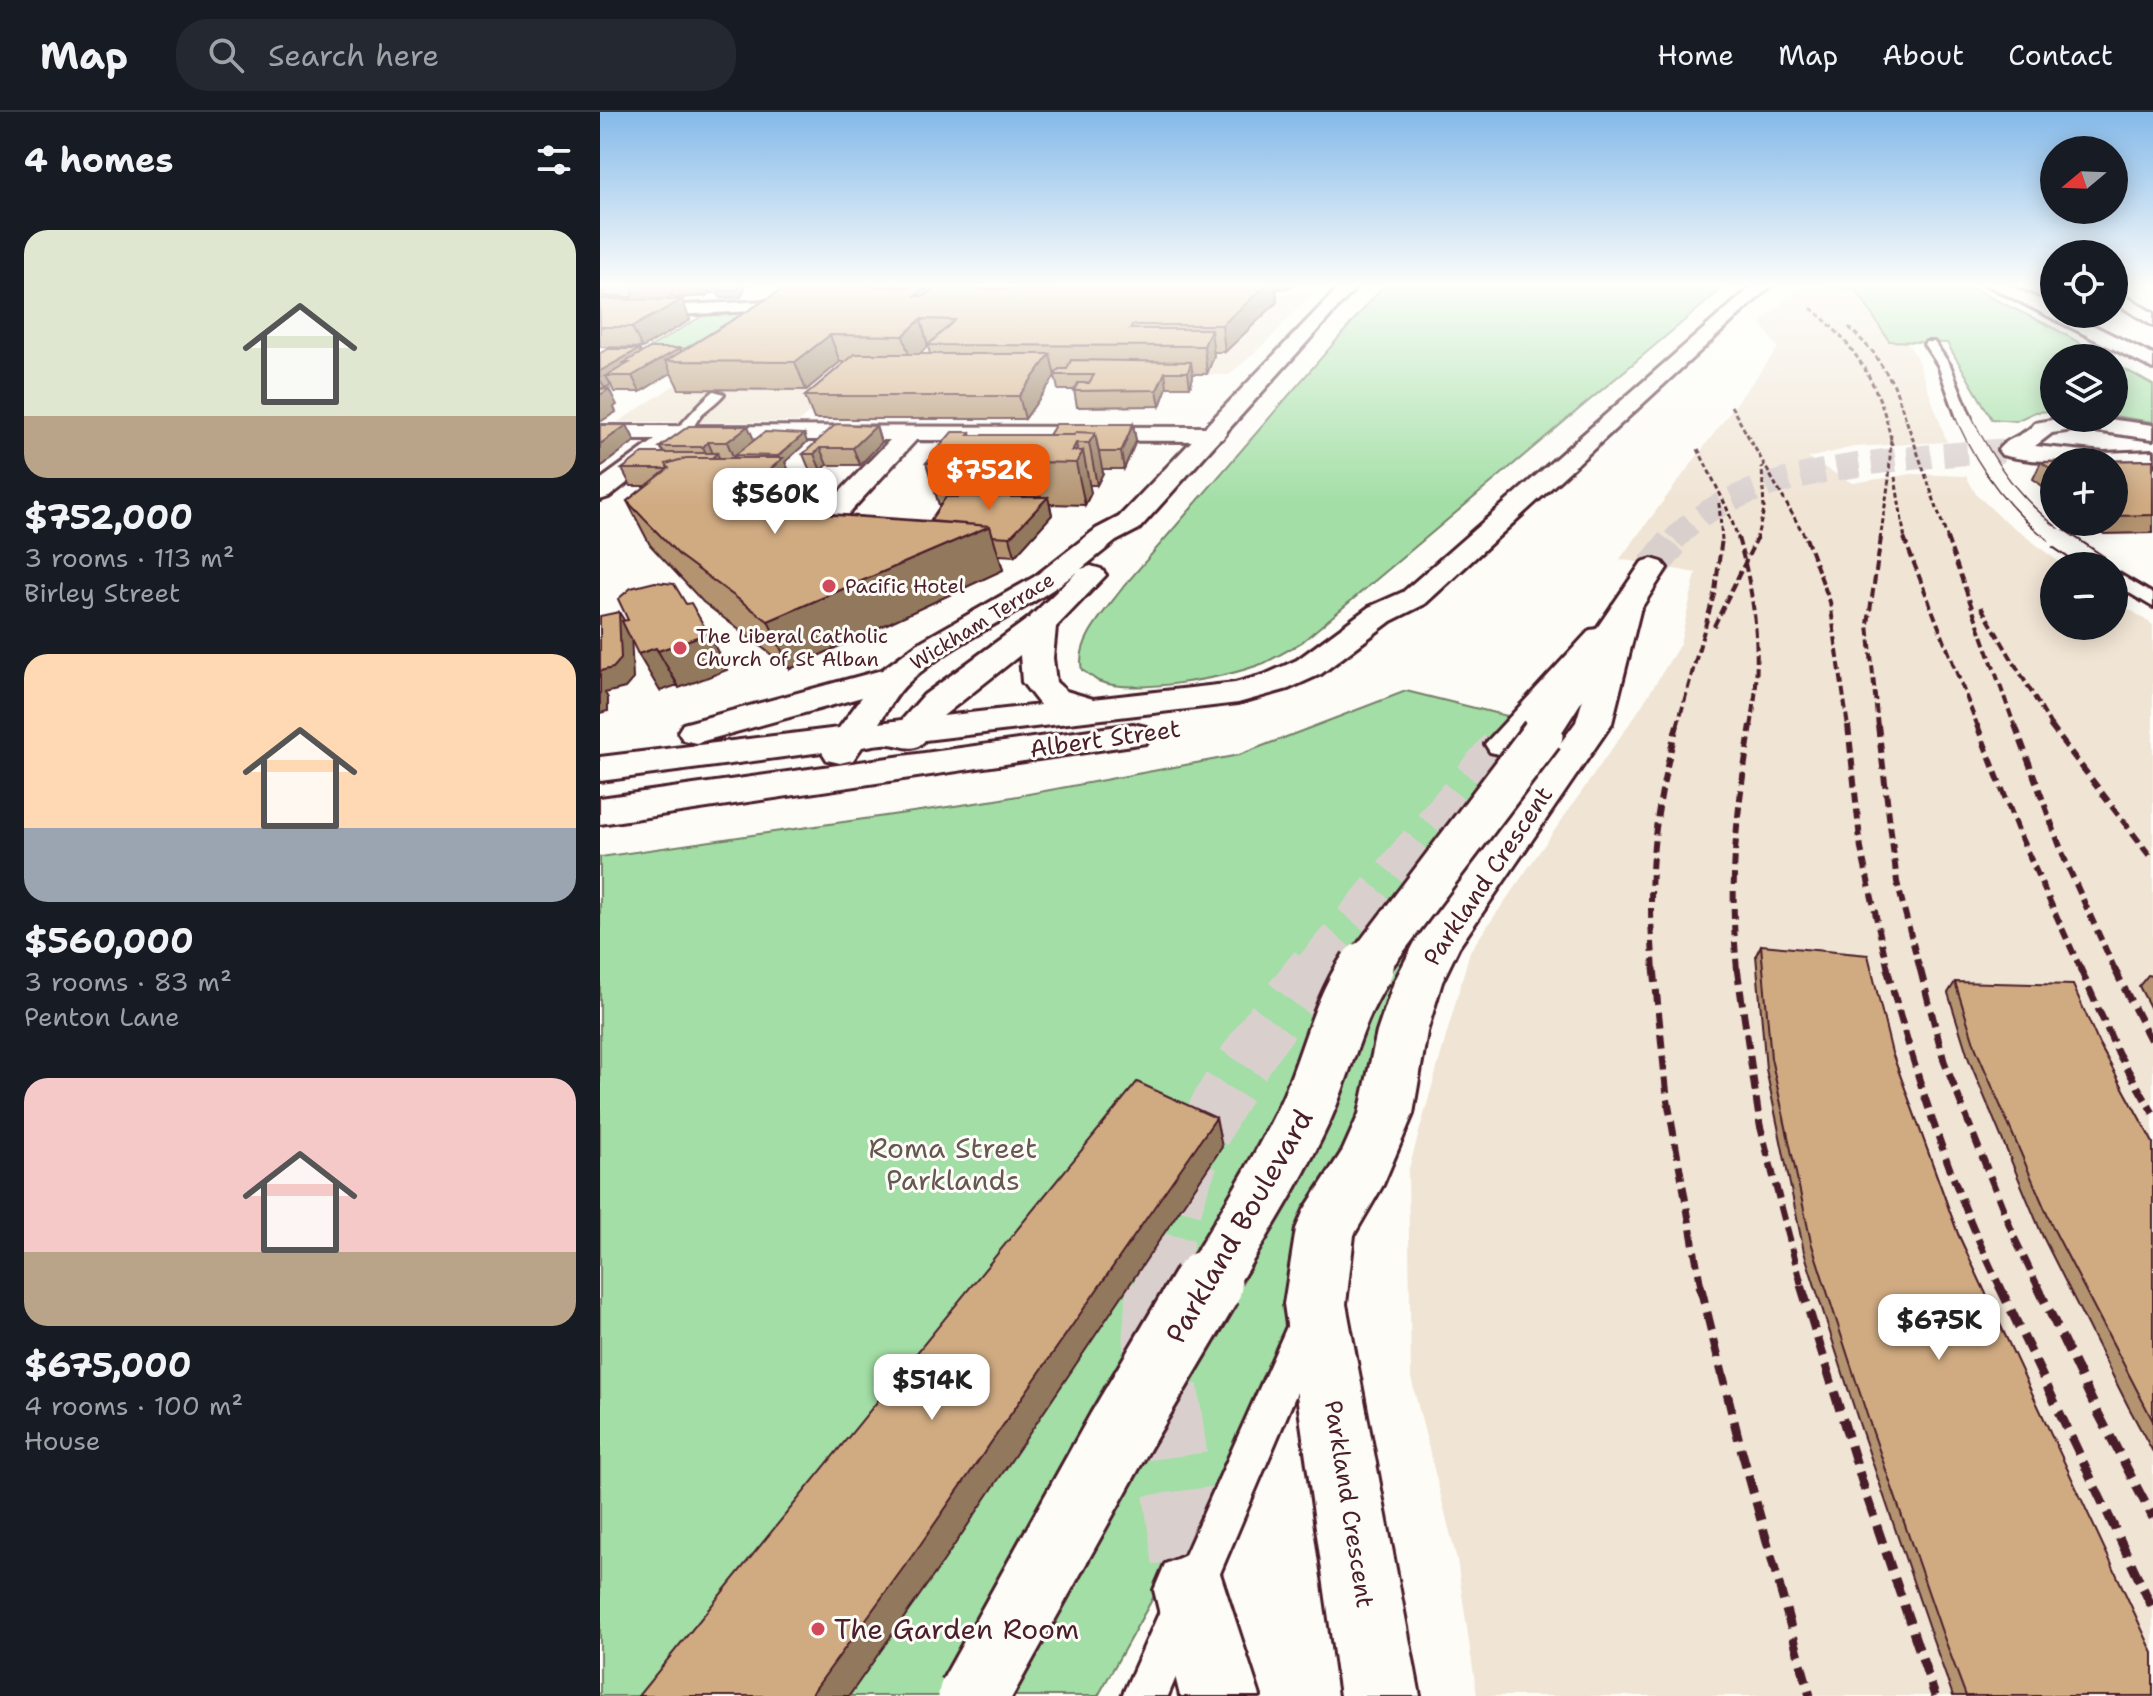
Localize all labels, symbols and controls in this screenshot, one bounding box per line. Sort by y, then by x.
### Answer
search box [176,19,736,91]
text: Map [40,30,128,81]
icon: search [204,33,248,77]
text: Search here [268,35,439,76]
text: Home [1657,36,1734,74]
text: Map [1778,36,1838,74]
text: About [1882,36,1964,74]
text: Contact [2008,36,2113,74]
north arrow [2040,136,2128,224]
map controls [2040,136,2128,640]
text: 4 homes [24,137,173,183]
icon: filters [532,138,576,182]
button: locate [2040,240,2128,328]
icon: home [228,282,372,426]
button: layers [2040,344,2128,432]
pin: $752K [933,444,1045,512]
button: + [2040,448,2128,536]
text: $752K [946,452,1032,487]
pin: $560K [719,468,831,536]
text: $560K [731,476,819,511]
text: $752,000 [24,494,193,540]
text: 3 rooms · 113 m² [24,540,235,575]
button: − [2040,552,2128,640]
street label: Wickham Terrace [905,566,1059,676]
place label: Pacific Hotel [845,573,965,599]
text: Birley Street [24,575,180,610]
marker: Pacific Hotel [820,577,838,595]
place label: The Liberal Catholic Church of St Alban [696,623,888,672]
marker: The Liberal Catholic Church of St Alban [671,639,689,657]
icon: home [228,706,372,850]
street label: Albert Street [1028,713,1182,765]
street label: Parkland Crescent [1416,780,1560,972]
text: $560,000 [24,918,194,964]
text: 3 rooms · 83 m² [24,964,232,999]
text: Penton Lane [24,999,180,1034]
street label: Parkland Boulevard [1156,1102,1322,1350]
park label: Roma Street Parklands [869,1129,1037,1199]
icon: home [228,1130,372,1274]
pin: $675K [1883,1294,1995,1362]
text: $675K [1896,1302,1982,1337]
text: $675,000 [24,1342,192,1388]
pin: $514K [876,1354,988,1422]
text: $514K [892,1362,972,1397]
text: 4 rooms · 100 m² [24,1388,243,1423]
street label: Parkland Crescent [1317,1398,1381,1610]
text: House [24,1423,100,1458]
place label: The Garden Room [834,1610,1079,1648]
marker: The Garden Room [809,1620,827,1638]

